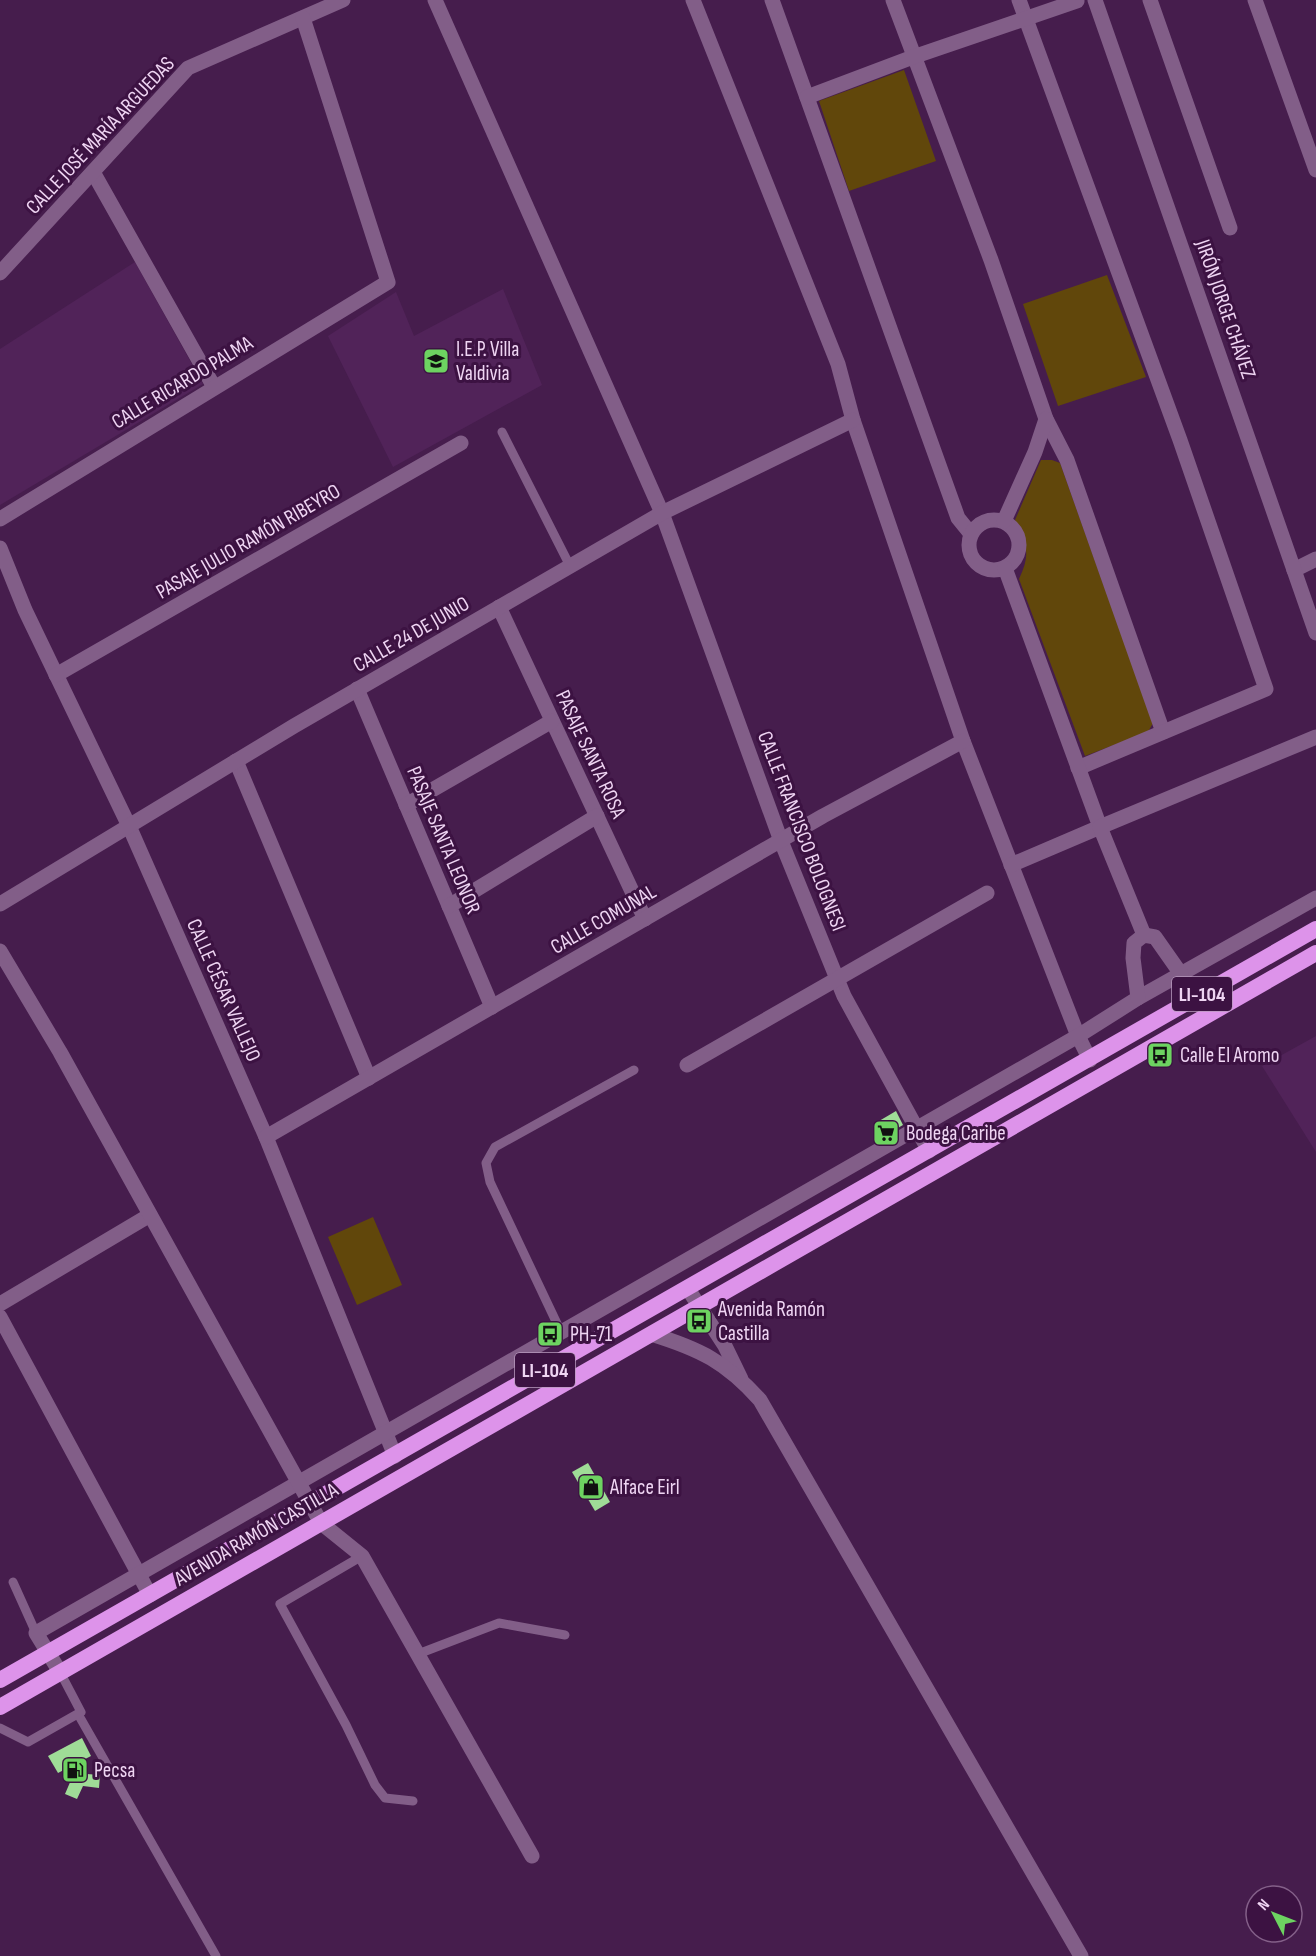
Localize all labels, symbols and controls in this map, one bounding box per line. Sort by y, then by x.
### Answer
street label: CALLE JOSÉ MARÍA ARGUEDAS [21,51,180,219]
street label: JIRÓN JORGE CHÁVEZ [1190,235,1261,382]
street label: CALLE RICARDO PALMA [107,330,258,434]
place label: I.E.P. Villa Valdivia [456,337,519,386]
school or university icon: I.E.P. Villa Valdivia [421,346,451,376]
street label: PASAJE JULIO RAMÓN RIBEYRO [152,479,345,604]
street label: CALLE 24 DE JUNIO [349,591,474,678]
street label: PASAJE SANTA ROSA [550,686,632,823]
street label: CALLE FRANCISCO BOLOGNESI [752,728,851,935]
street label: PASAJE SANTA LEONOR [401,763,486,918]
street label: CALLE COMUNAL [546,879,661,960]
street label: CALLE CÉSAR VALLEJO [181,915,266,1065]
road number: LI-104 [1172,977,1232,1011]
bus stop icon: Calle El Aromo [1145,1040,1175,1070]
place label: Calle El Aromo [1180,1043,1279,1068]
supermarket icon: Bodega Caribe [871,1118,901,1148]
place label: Bodega Caribe [906,1121,1006,1146]
place label: Avenida Ramón Castilla [717,1297,825,1346]
bus stop icon: Avenida Ramón Castilla [684,1306,714,1336]
bus stop icon: PH-71 [535,1319,565,1349]
place label: PH-71 [570,1322,613,1347]
road number: LI-104 [515,1353,575,1387]
shop icon: Alface Eirl [576,1472,606,1502]
place label: Alface Eirl [609,1475,680,1500]
street label: AVENIDA RAMÓN CASTILLA [169,1477,343,1592]
fuel station icon: Pecsa [60,1755,90,1785]
place label: Pecsa [94,1758,135,1783]
north arrow [1244,1884,1304,1944]
text: N [1254,1895,1274,1914]

